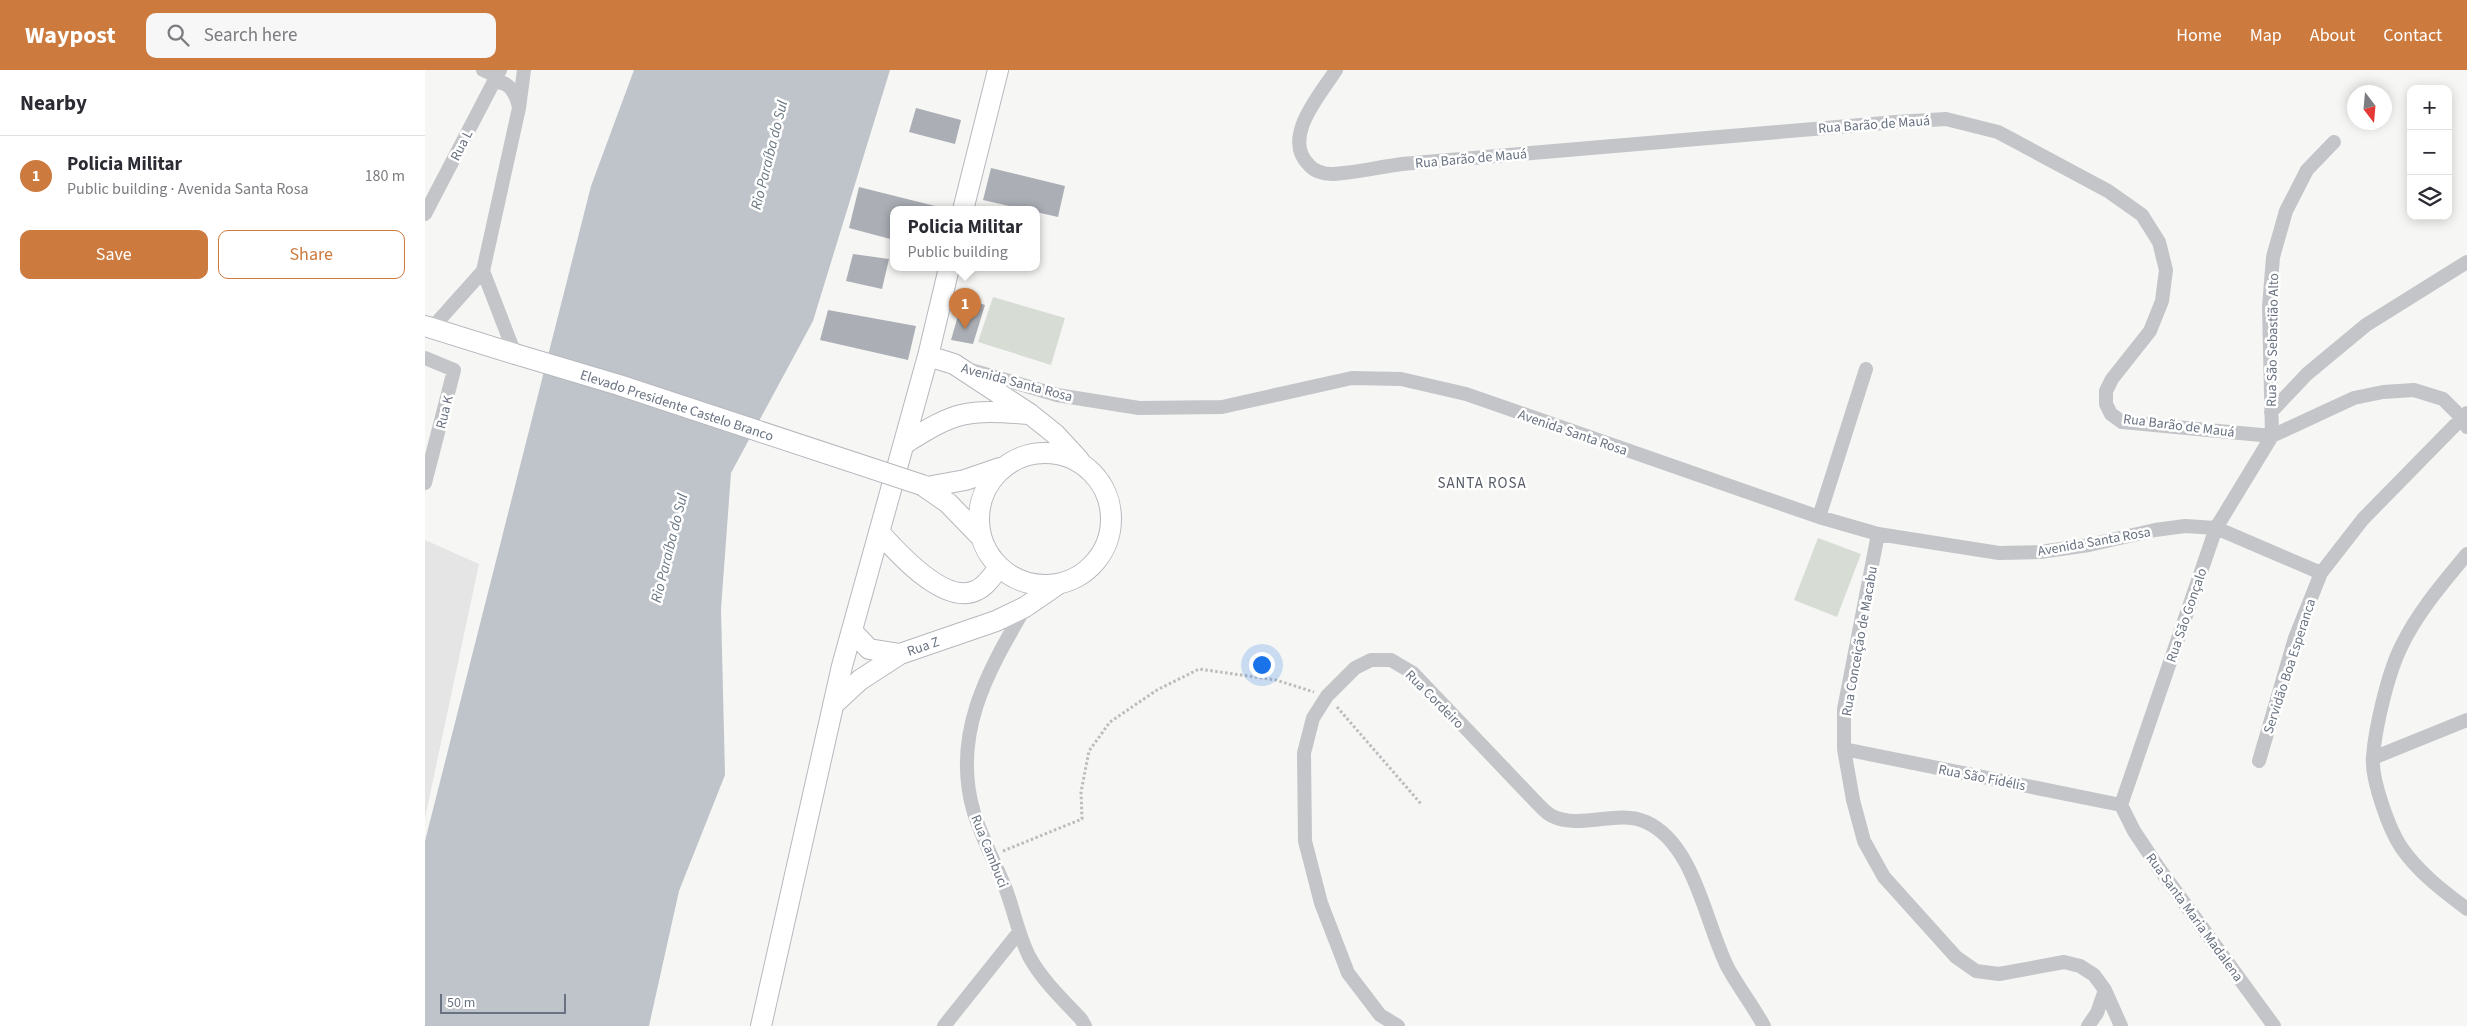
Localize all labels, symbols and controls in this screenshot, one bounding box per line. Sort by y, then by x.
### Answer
search box [146,13,496,58]
text: Waypost [25,18,116,53]
icon: search [164,21,192,49]
text: Search here [204,22,297,49]
text: Home [2176,23,2222,48]
text: Map [2250,23,2282,48]
text: About [2310,23,2355,48]
text: Contact [2383,23,2442,48]
north arrow [2347,85,2392,130]
map controls [2407,85,2452,220]
button: + [2407,85,2452,130]
text: Nearby [20,88,87,118]
water label: Rio Paraíba do Sul [746,98,793,212]
street label: Rua Barão de Mauá [1817,111,1931,139]
street label: Rua L [446,126,478,164]
button: − [2407,130,2452,175]
street label: Rua Barão de Mauá [1414,144,1528,174]
text: Policia Militar [67,151,182,178]
text: 1 [32,165,40,187]
text: 180 m [365,165,405,187]
button: layers [2407,175,2452,220]
text: Public building · Avenida Santa Rosa [67,178,309,200]
popup [890,206,1040,271]
text: Policia Militar [908,214,1022,241]
button: Save [20,230,208,279]
button: Share [218,230,405,279]
text: Public building [908,241,1008,263]
street label: Rua São Sebastião Alto [2262,273,2284,407]
pin: 1 [949,288,981,329]
street label: Avenida Santa Rosa [959,358,1075,407]
street label: Elevado Presidente Castelo Branco [577,365,776,447]
street label: Rua K [431,393,459,431]
street label: Avenida Santa Rosa [1515,405,1630,461]
street label: Rua Barão de Mauá [2122,409,2236,443]
district label: SANTA ROSA [1437,473,1527,494]
water label: Rio Paraíba do Sul [646,491,693,605]
street label: Avenida Santa Rosa [2036,522,2152,562]
street label: Rua Conceição de Macabu [1837,564,1883,718]
street label: Rua São Gonçalo [2161,565,2212,665]
street label: Servidão Boa Esperanca [2259,596,2321,736]
street label: Rua Z [904,632,942,662]
your location [1249,652,1275,678]
street label: Rua Cordeiro [1400,666,1468,734]
street label: Rua São Fidélis [1937,760,2027,796]
street label: Rua Cambuci [965,812,1013,891]
street label: Rua Santa Maria Madalena [2141,849,2248,986]
scale bar [440,991,566,1014]
text: 50 m [447,993,475,1013]

